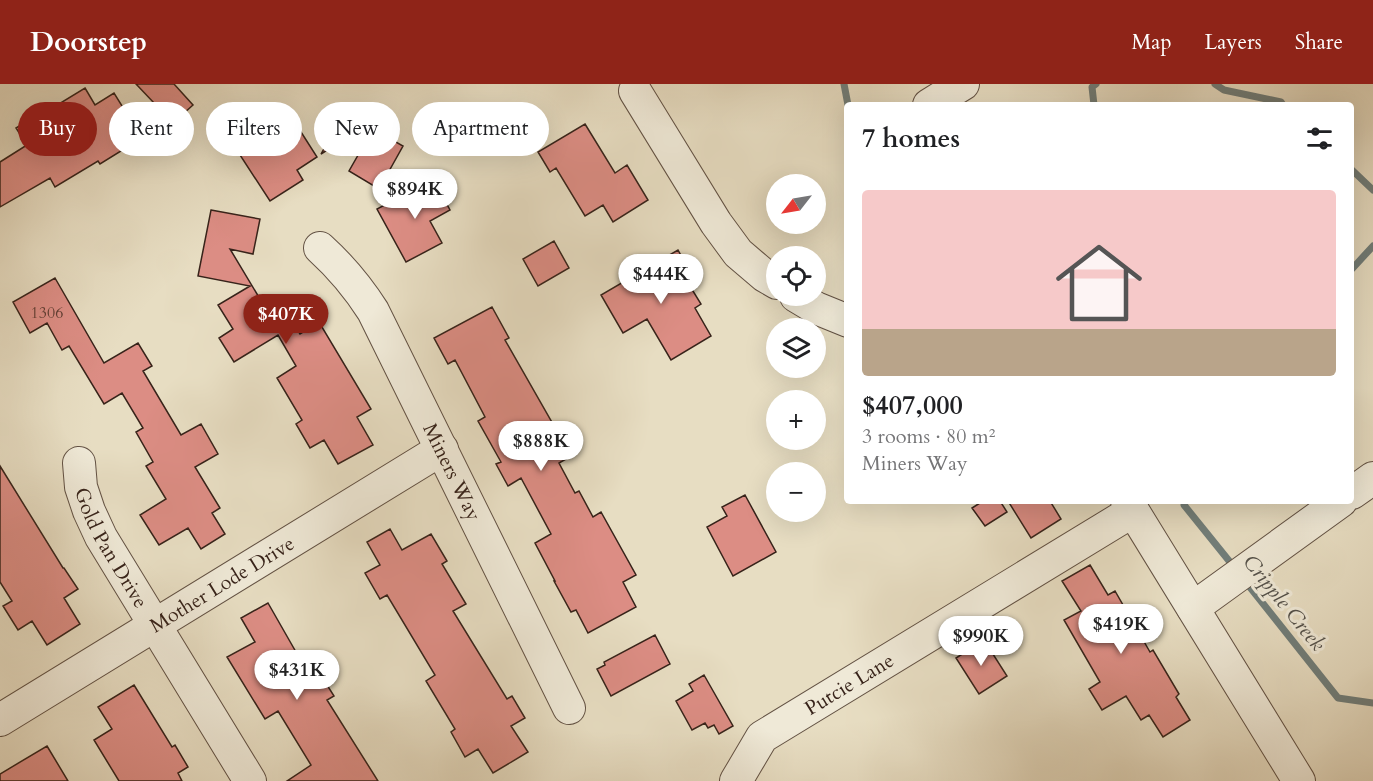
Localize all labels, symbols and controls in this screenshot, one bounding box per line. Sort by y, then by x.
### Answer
text: Doorstep [30,23,147,61]
text: Map [1132,28,1172,57]
text: Layers [1205,28,1262,57]
text: Share [1295,28,1343,57]
chip: Buy [18,102,97,156]
chip: Rent [109,102,194,156]
chip: Filters [206,102,302,156]
chip: New [314,102,400,156]
chip: Apartment [412,102,549,156]
text: 7 homes [862,121,960,156]
icon: filters [1303,122,1336,155]
pin: $894K [373,169,457,220]
north arrow [766,174,826,234]
map controls [766,174,826,522]
text: $894K [386,175,444,202]
icon: home [1045,229,1153,337]
button: locate [766,246,826,306]
pin: $444K [619,254,703,305]
text: $444K [632,260,690,287]
pin: $407K [244,294,328,345]
text: $407K [257,300,315,327]
house number: 1306 [31,302,63,324]
button: layers [766,318,826,378]
text: $407,000 [862,388,963,423]
button: + [766,390,826,450]
street label: Miners Way [417,419,488,526]
pin: $888K [499,421,583,472]
text: 3 rooms · 80 m² [862,423,995,450]
text: $888K [512,427,570,454]
text: Miners Way [862,450,968,477]
button: − [766,462,826,522]
street label: Gold Pan Drive [69,484,155,613]
street label: Mother Lode Drive [144,529,299,639]
water label: Cripple Creek [1236,549,1332,658]
pin: $419K [1079,604,1163,655]
text: $419K [1092,610,1150,637]
pin: $990K [939,616,1023,667]
text: $990K [952,622,1010,649]
street label: Putcie Lane [799,647,899,721]
pin: $431K [255,650,339,701]
text: $431K [268,656,326,683]

